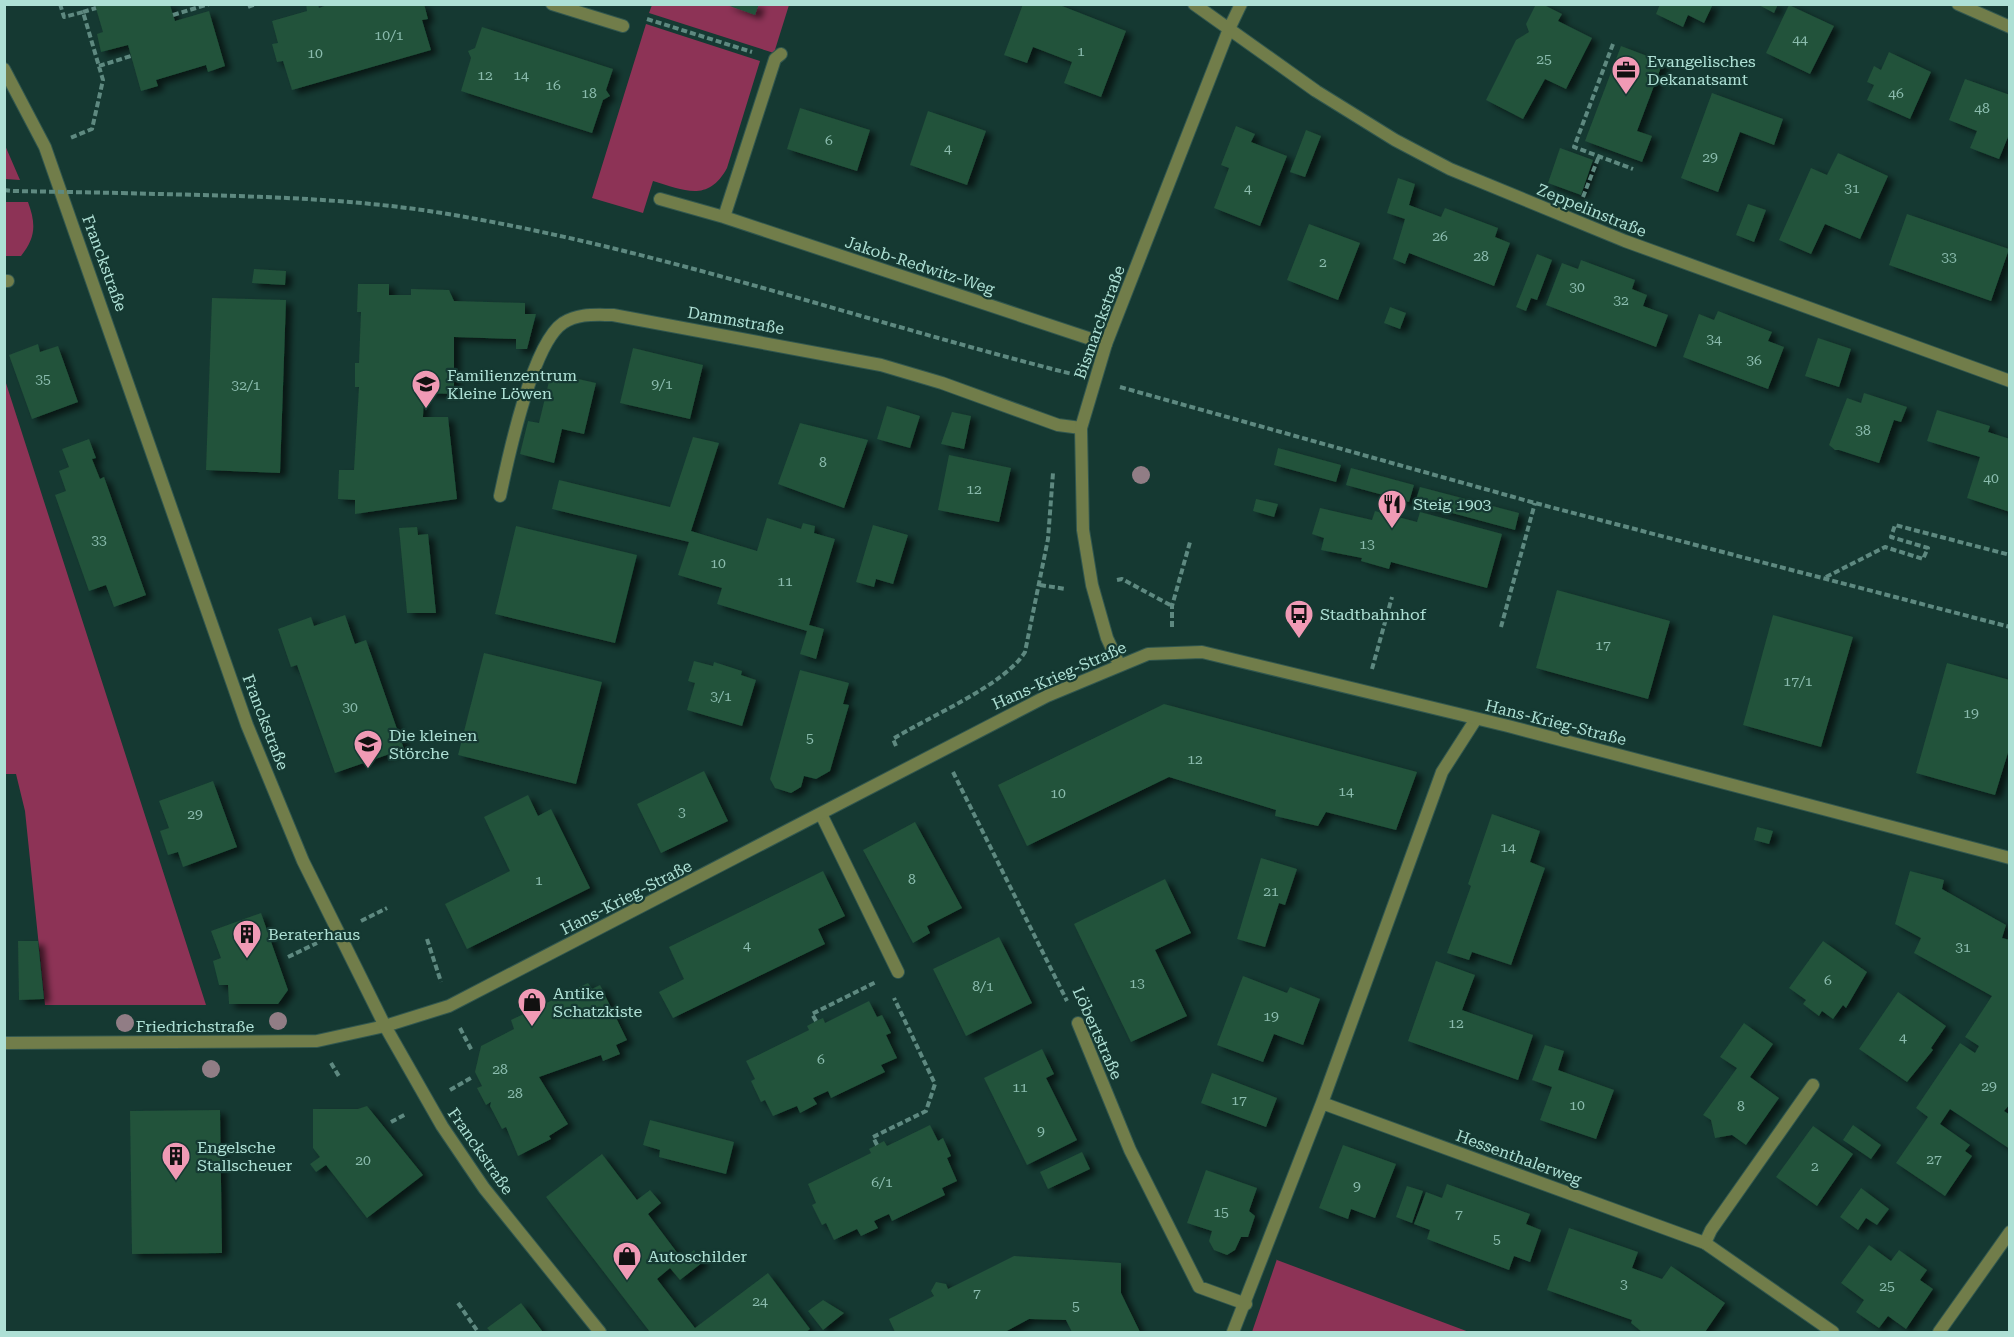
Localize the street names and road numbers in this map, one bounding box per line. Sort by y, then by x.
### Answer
street label: Zeppelinstraße [1534,180,1649,241]
street label: Franckstraße [78,212,131,314]
street label: Jakob-Redwitz-Weg [843,232,998,299]
street label: Bismarckstraße [1070,263,1129,382]
street label: Dammstraße [686,303,786,338]
street label: Hans-Krieg-Straße [989,637,1129,714]
street label: Franckstraße [239,672,293,773]
street label: Hans-Krieg-Straße [1483,696,1629,749]
street label: Hans-Krieg-Straße [557,856,695,939]
street label: Löbertstraße [1069,984,1126,1083]
street label: Friedrichstraße [136,1017,255,1036]
street label: Franckstraße [444,1104,518,1198]
street label: Hessenthalerweg [1453,1126,1585,1189]

